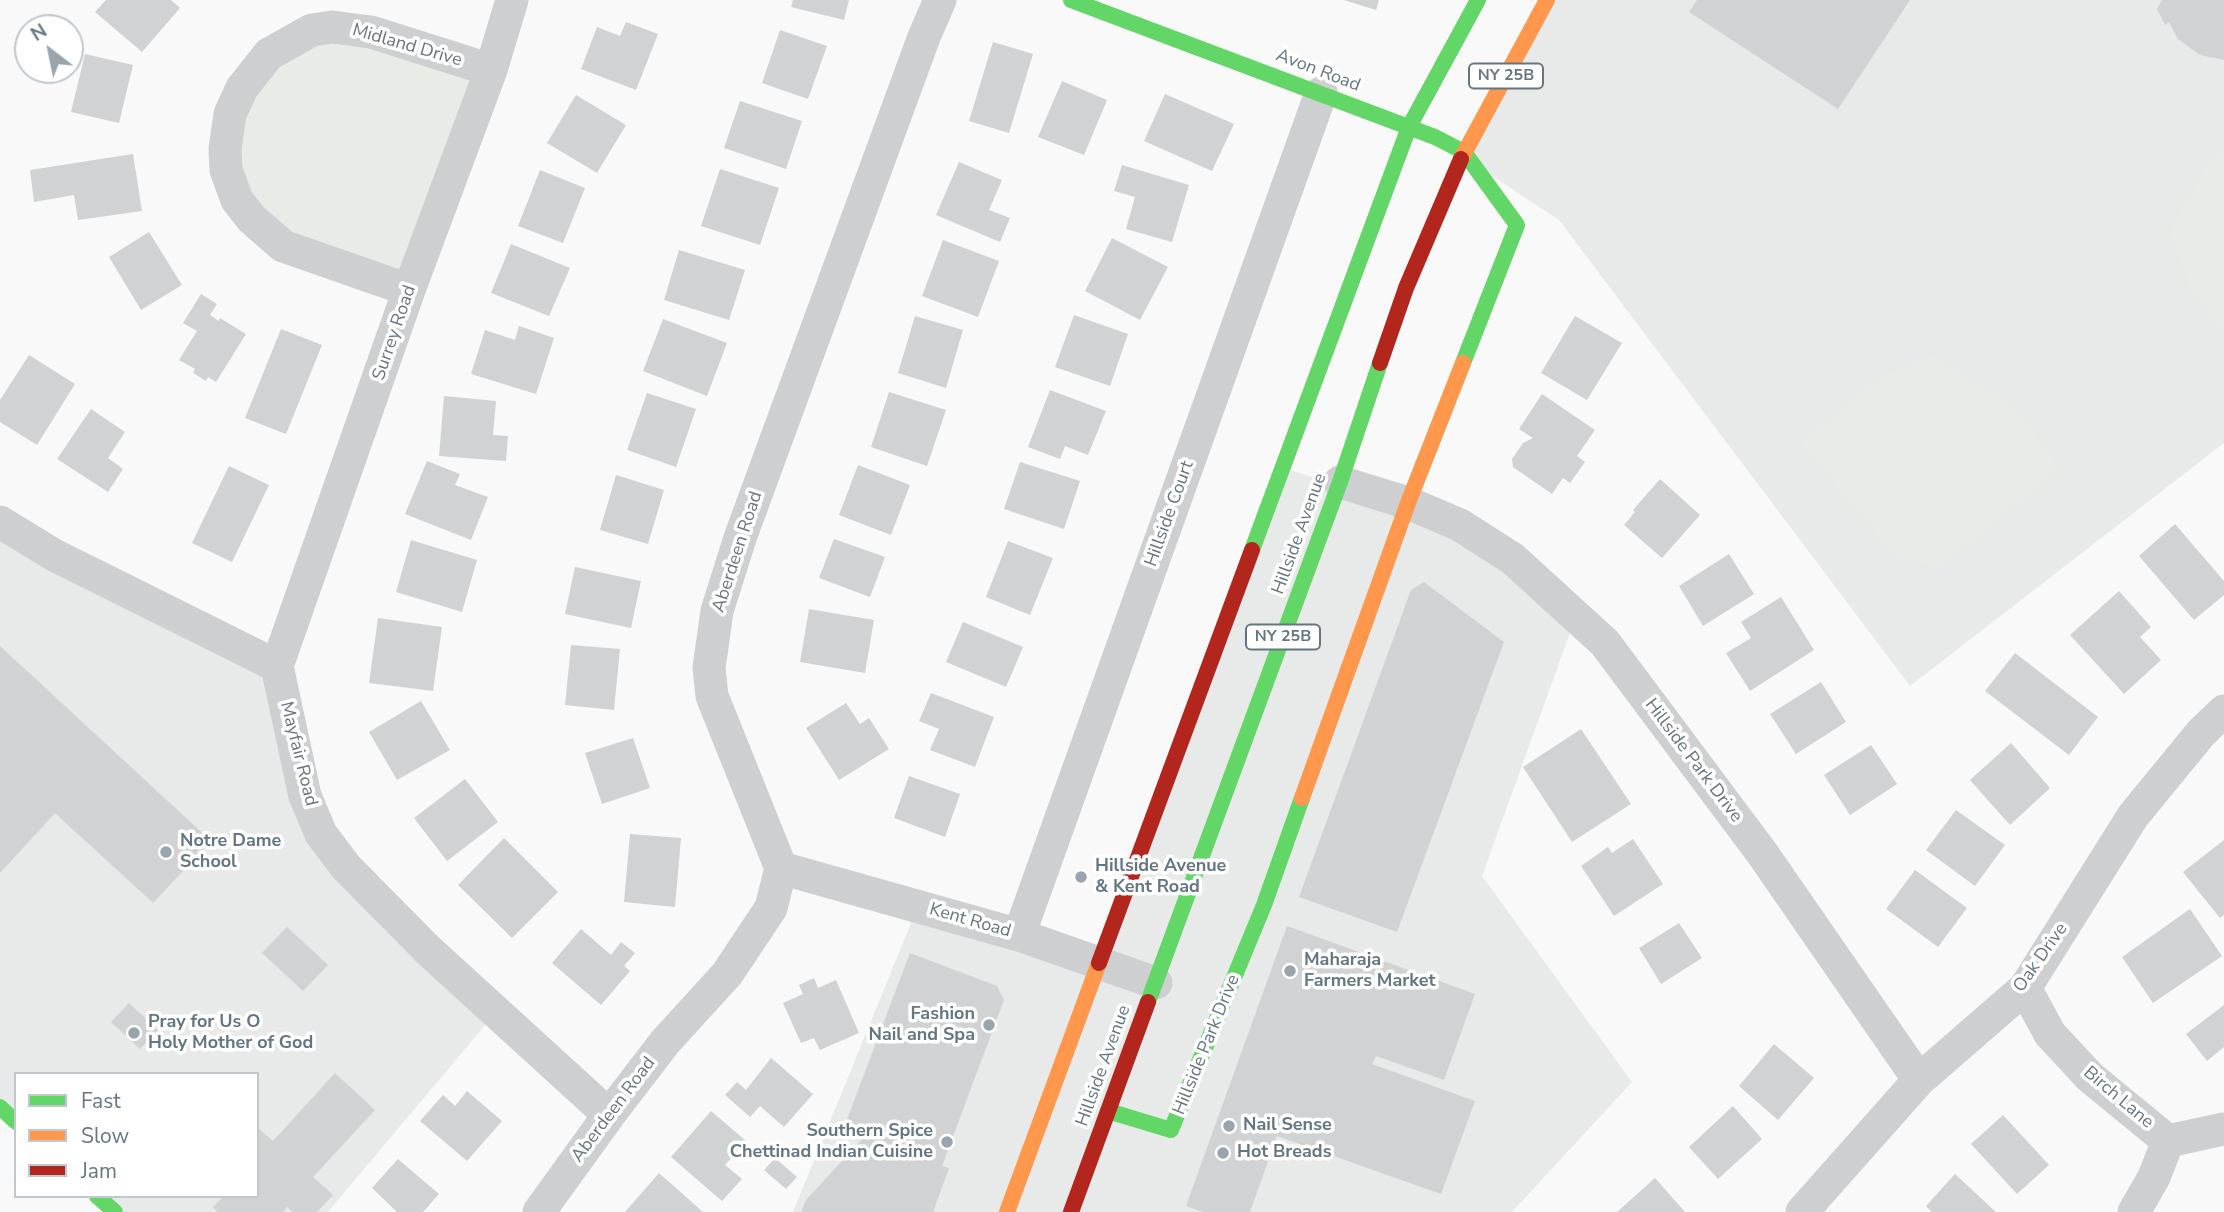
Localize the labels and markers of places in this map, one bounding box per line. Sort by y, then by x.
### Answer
place label: Notre Dame School [180,831,281,874]
marker: Notre Dame School [158,844,174,860]
place label: Hillside Avenue & Kent Road [1095,856,1226,898]
marker: Hillside Avenue & Kent Road [1073,869,1089,885]
place label: Maharaja Farmers Market [1304,950,1435,992]
marker: Maharaja Farmers Market [1282,963,1298,979]
place label: Fashion Nail and Spa [868,1004,975,1046]
place label: Pray for Us O Holy Mother of God [148,1012,313,1054]
marker: Fashion Nail and Spa [981,1017,997,1033]
marker: Pray for Us O Holy Mother of God [126,1025,142,1041]
place label: Nail Sense [1243,1115,1332,1137]
marker: Nail Sense [1221,1118,1237,1134]
place label: Southern Spice Chettinad Indian Cuisine [730,1121,933,1164]
marker: Southern Spice Chettinad Indian Cuisine [939,1134,955,1150]
place label: Hot Breads [1237,1142,1331,1164]
marker: Hot Breads [1215,1145,1231,1161]

